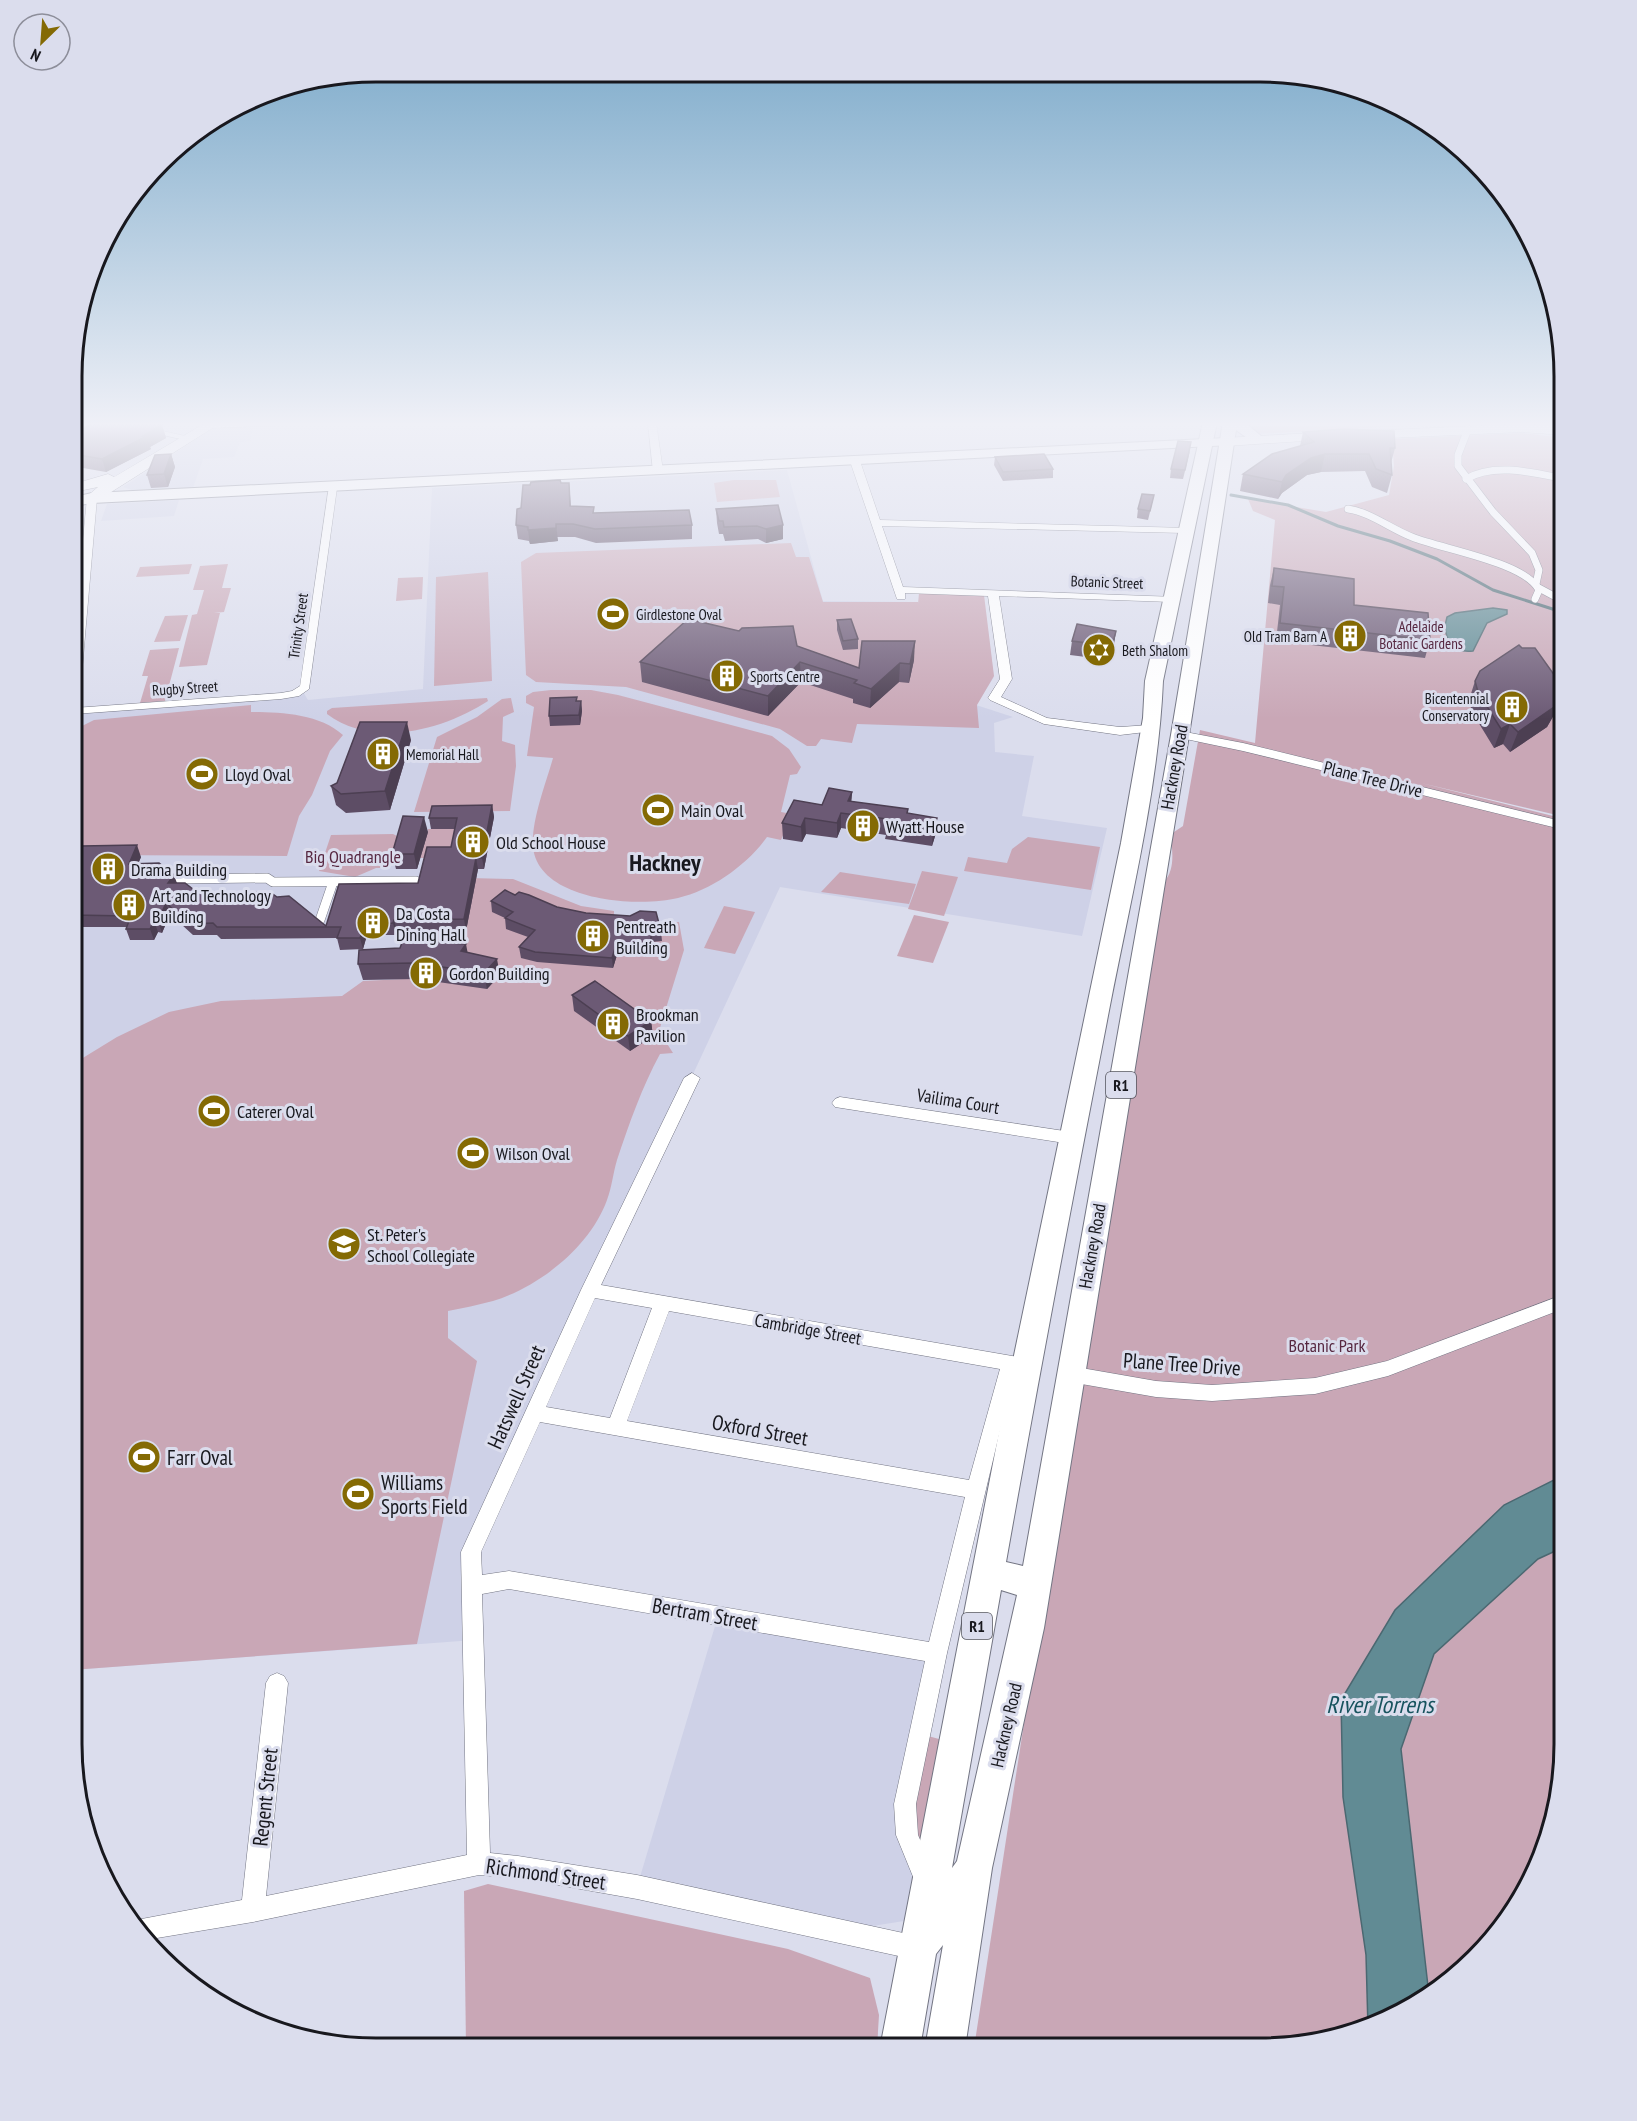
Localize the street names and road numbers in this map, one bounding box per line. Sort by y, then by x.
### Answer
street label: Botanic Street [1070,571,1144,593]
street label: Trinity Street [284,592,312,660]
street label: Rugby Street [151,676,219,700]
street label: Hackney Road [1155,723,1193,811]
street label: Plane Tree Drive [1321,756,1425,802]
road number: R1 [1106,1072,1136,1098]
street label: Vailima Court [914,1083,1001,1119]
street label: Hackney Road [1073,1202,1111,1290]
street label: Cambridge Street [753,1308,863,1350]
street label: Hatswell Street [481,1341,551,1453]
street label: Plane Tree Drive [1122,1346,1242,1382]
street label: Oxford Street [710,1408,810,1452]
street label: Bertram Street [650,1591,760,1637]
road number: R1 [962,1613,992,1639]
street label: Hackney Road [985,1680,1027,1770]
street label: Regent Street [246,1746,284,1847]
street label: Richmond Street [485,1852,608,1896]

